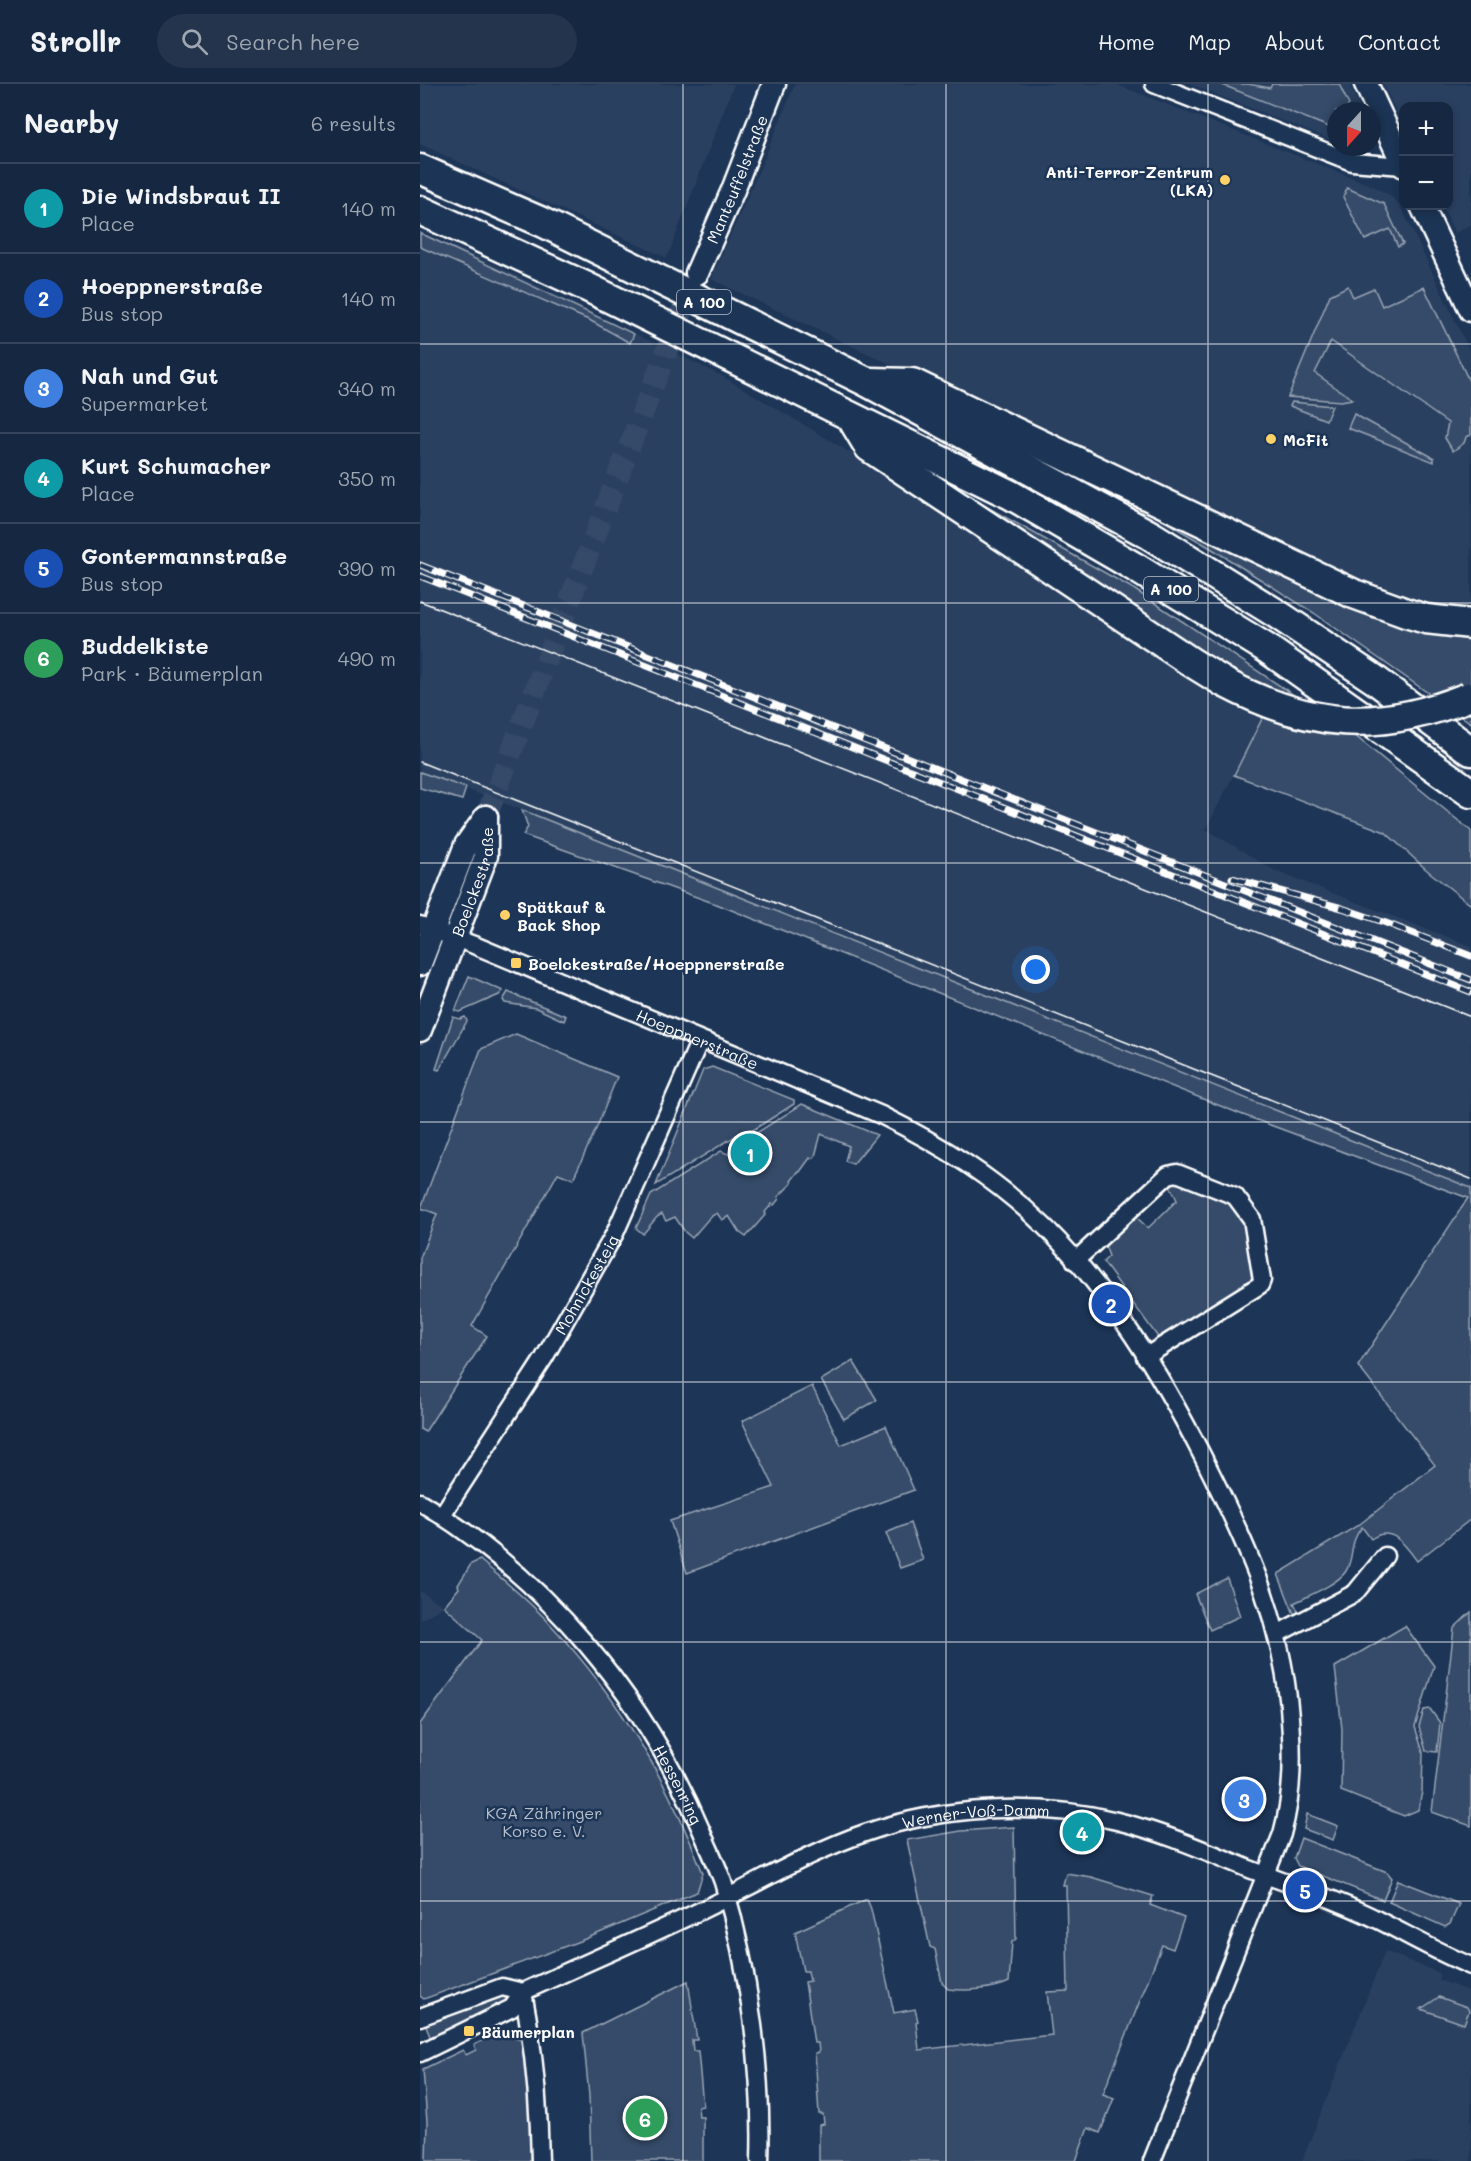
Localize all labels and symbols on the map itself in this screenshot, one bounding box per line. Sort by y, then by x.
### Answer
north arrow [1327,102,1381,156]
street label: Manteuffelstraße [701,112,772,246]
place label: Anti-Terror-Zentrum (LKA) [1046,161,1213,200]
marker: Anti-Terror-Zentrum (LKA) [1218,173,1232,187]
road number: A 100 [677,290,731,314]
place label: McFit [1283,429,1328,450]
marker: McFit [1264,432,1278,446]
road number: A 100 [1144,577,1198,601]
street label: Boelckestraße [446,827,497,939]
place label: Spätkauf & Back Shop [517,896,606,935]
marker: Spätkauf & Back Shop [498,908,512,922]
place label: Boelckestraße/Hoeppnerstraße [528,953,785,974]
your location [1021,955,1050,984]
marker: Boelckestraße/Hoeppnerstraße [509,956,523,970]
street label: Hoeppnerstraße [634,1004,762,1073]
pin: 1 [730,1130,770,1176]
street label: Mohnickesteig [549,1230,623,1338]
pin: 2 [1092,1282,1130,1326]
street label: Hessenring [650,1741,708,1827]
pin: 3 [1224,1776,1264,1822]
street label: Werner-Voß-Damm [899,1798,1050,1832]
park label: KGA Zähringer Korso e. V. [486,1802,602,1841]
pin: 4 [1062,1810,1102,1854]
pin: 5 [1286,1868,1324,1912]
place label: Bäumerplan [481,2021,575,2042]
marker: Bäumerplan [462,2024,476,2038]
pin: 6 [626,2096,664,2140]

